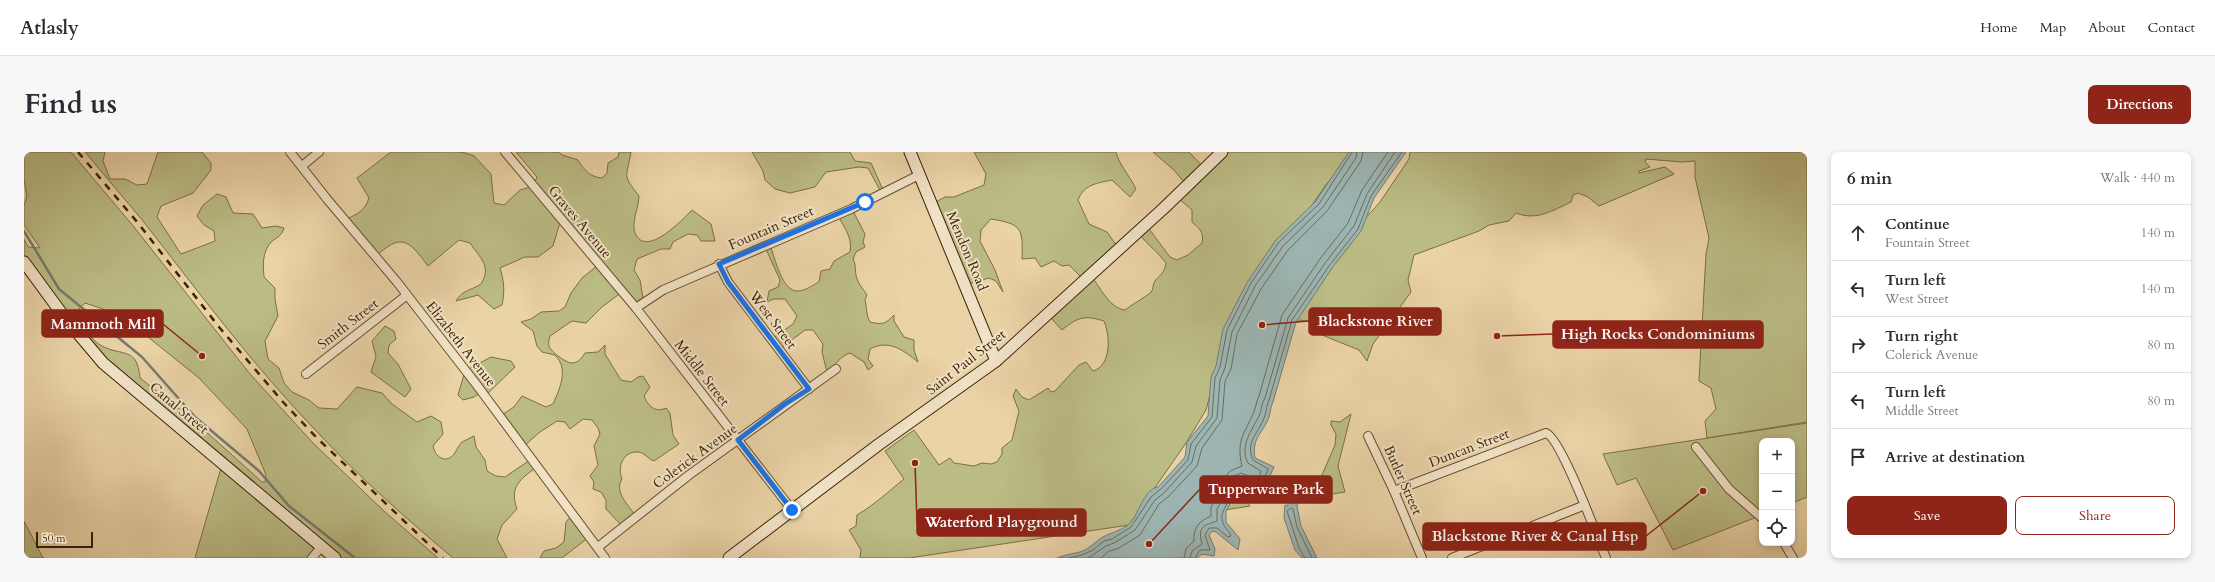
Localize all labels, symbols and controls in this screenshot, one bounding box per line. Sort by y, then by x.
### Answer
text: Atlasly [20,15,79,41]
text: Home [1980,18,2018,37]
text: Map [2040,18,2066,37]
text: About [2088,18,2125,37]
text: Contact [2147,18,2195,37]
text: Find us [24,85,117,123]
button: Directions [2088,85,2191,124]
text: 6 min [1847,167,1892,190]
text: Walk · 440 m [2100,169,2175,187]
street label: Graves Avenue [544,182,616,262]
route start [856,193,874,211]
street label: Fountain Street [725,201,817,255]
street label: Mendon Road [942,208,993,294]
text: Continue [1885,214,1950,234]
icon: ahead [1847,222,1869,244]
text: 140 m [2141,224,2175,242]
text: Fountain Street [1885,234,1970,252]
text: Turn left [1885,270,1946,290]
icon: left [1847,278,1869,300]
text: 140 m [2141,280,2175,298]
street label: West Street [744,286,802,353]
text: West Street [1885,290,1948,308]
street label: Smith Street [314,294,383,354]
street label: Elizabeth Avenue [422,297,500,391]
callout: Blackstone River [1309,308,1441,335]
callout: Mammoth Mill [42,310,163,337]
text: Blackstone River [1317,311,1434,331]
text: Mammoth Mill [50,314,156,334]
callout: High Rocks Condominiums [1553,321,1763,348]
text: High Rocks Condominiums [1561,324,1755,344]
street label: Saint Paul Street [922,325,1010,399]
text: Turn right [1885,326,1958,346]
icon: right [1847,334,1869,356]
street label: Middle Street [670,336,734,411]
text: 80 m [2147,336,2175,354]
text: Colerick Avenue [1885,346,1978,364]
street label: Canal Street [145,378,213,439]
text: Turn left [1885,382,1946,402]
icon: left [1847,390,1869,412]
text: 80 m [2147,392,2175,410]
text: Middle Street [1885,402,1959,420]
street label: Colerick Avenue [649,419,741,493]
street label: Duncan Street [1426,424,1513,472]
map controls [1759,438,1795,546]
button: + [1759,438,1795,474]
street label: Butler Street [1379,442,1427,518]
icon: arrive [1847,446,1869,468]
text: Arrive at destination [1885,447,2025,467]
button: − [1759,474,1795,510]
callout: Tupperware Park [1200,476,1332,503]
text: Tupperware Park [1208,479,1325,499]
button: Save [1847,496,2007,535]
button: Share [2015,496,2175,535]
route end [783,501,801,519]
callout: Waterford Playground [917,509,1086,536]
button: locate [1759,510,1795,546]
text: Waterford Playground [923,512,1078,532]
callout: Blackstone River & Canal Hsp [1423,523,1646,550]
text: Blackstone River & Canal Hsp [1432,526,1638,546]
scale bar [36,530,93,549]
text: 50 m [42,531,66,546]

